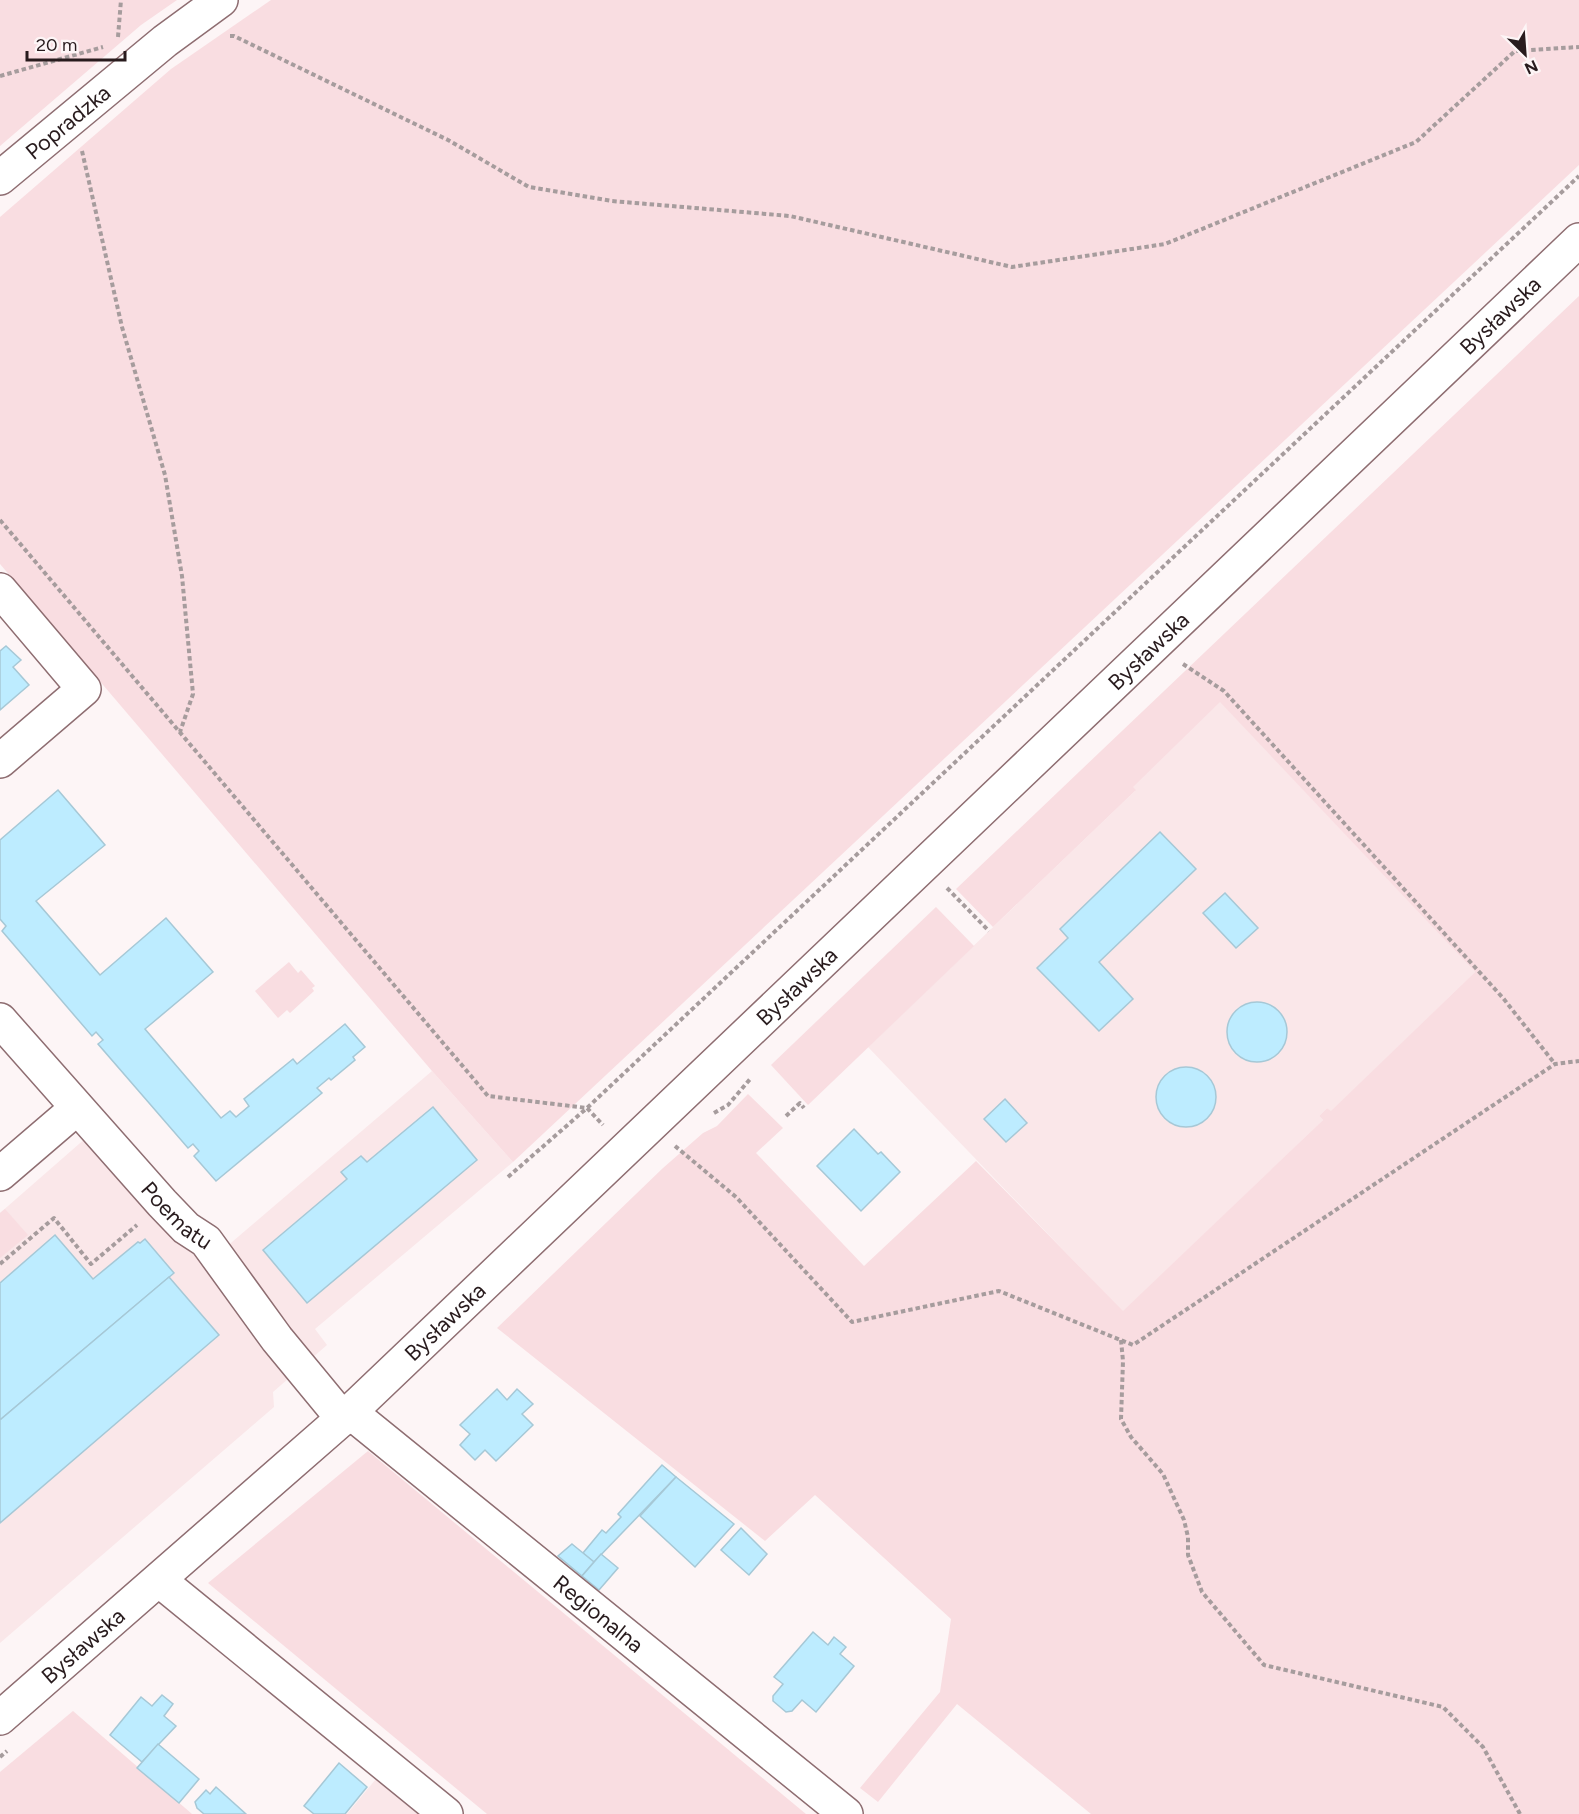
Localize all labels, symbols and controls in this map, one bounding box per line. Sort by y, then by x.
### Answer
scale bar [27,24,124,62]
north arrow [1495,24,1555,84]
text: 20 m [36,34,77,56]
text: N [1522,56,1541,78]
street label: Popradzka [20,79,116,165]
street label: Bysławska [1454,270,1546,360]
street label: Bysławska [1102,606,1194,696]
street label: Bysławska [750,941,843,1031]
street label: Poematu [136,1176,218,1255]
street label: Bysławska [399,1277,491,1366]
street label: Regionalna [548,1569,649,1658]
street label: Bysławska [36,1602,130,1689]

